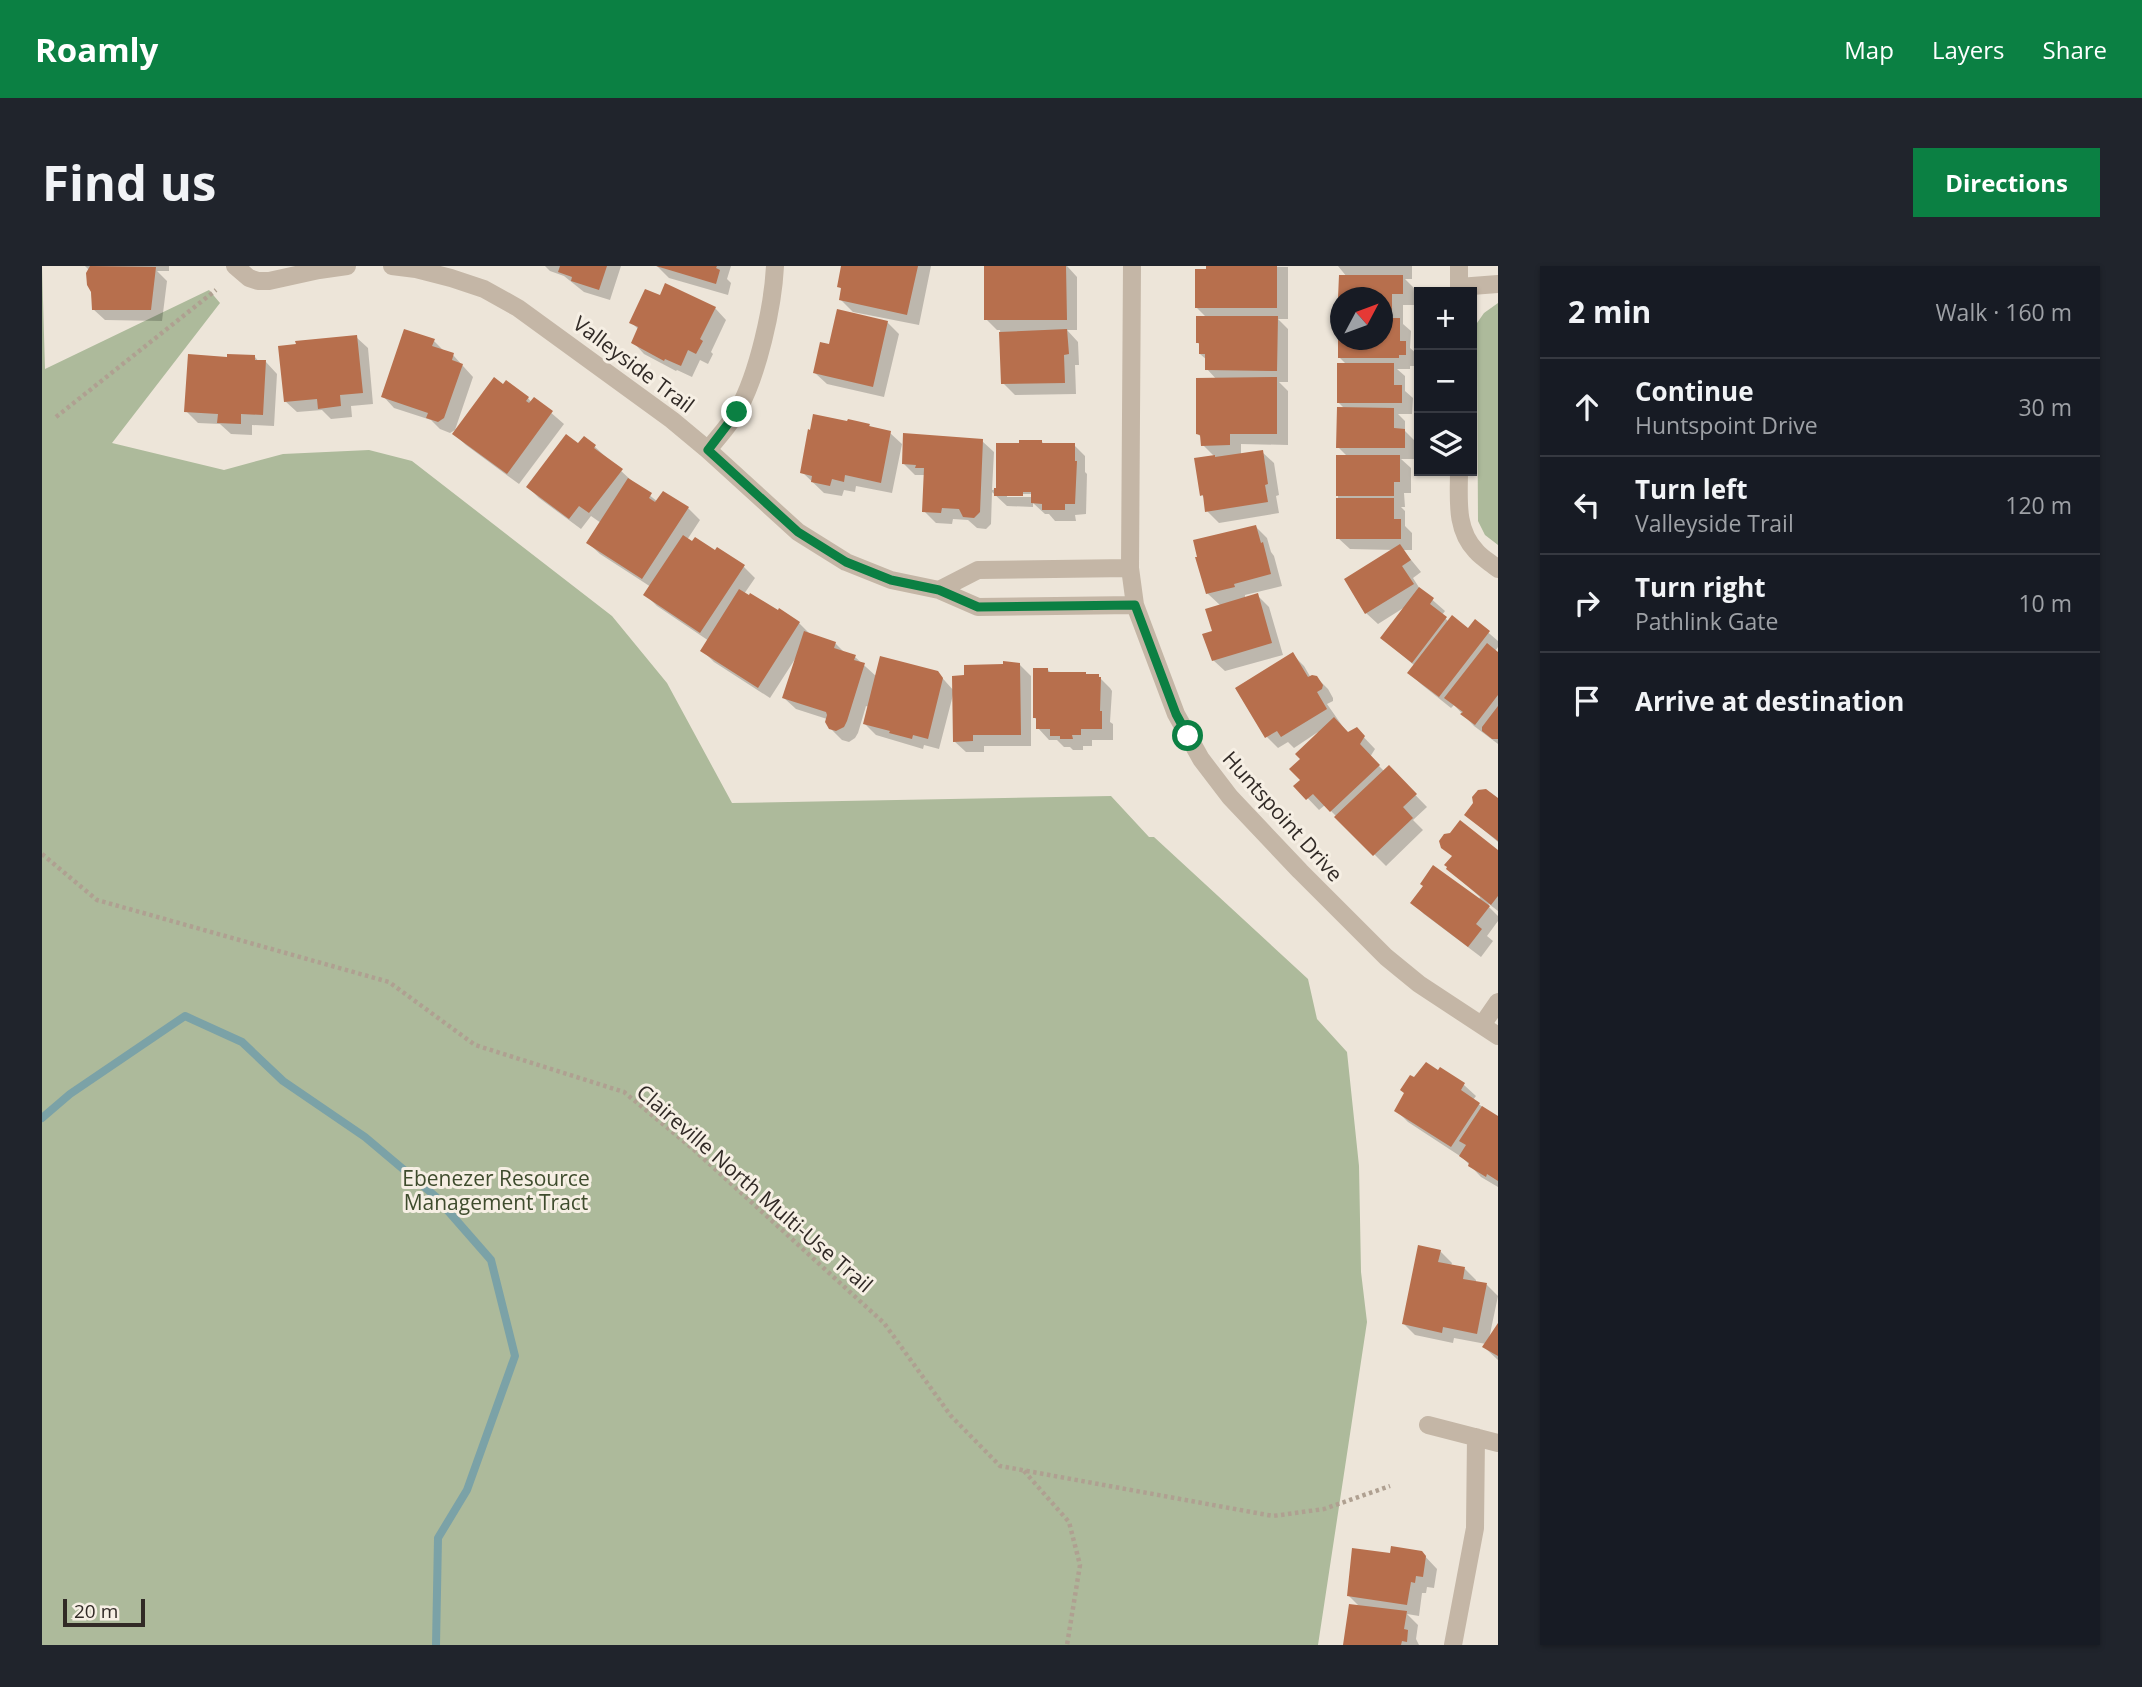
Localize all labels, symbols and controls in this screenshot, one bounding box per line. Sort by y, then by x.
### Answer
text: Roamly [35,27,158,72]
text: Map [1844,33,1894,66]
text: Layers [1932,33,2005,66]
text: Share [2043,33,2107,66]
button: Directions [1913,148,2100,217]
text: Find us [42,149,216,215]
north arrow [1330,287,1393,350]
map controls [1414,287,1477,476]
button: + [1414,287,1477,350]
text: 2 min [1568,291,1651,332]
text: Walk · 160 m [1935,296,2072,328]
street label: Valleyside Trail [568,309,700,419]
button: − [1414,350,1477,413]
text: Continue [1635,373,1754,409]
icon: ahead [1568,388,1606,426]
text: 30 m [2018,391,2072,423]
route end [721,396,752,427]
text: Huntspoint Drive [1635,409,1818,441]
button: layers [1414,413,1477,476]
text: Turn left [1635,471,1747,507]
icon: left [1568,486,1606,524]
text: 120 m [2005,489,2072,521]
text: Valleyside Trail [1635,507,1794,539]
text: Turn right [1635,569,1766,605]
icon: right [1568,584,1606,622]
text: 10 m [2018,587,2072,619]
text: Pathlink Gate [1635,605,1778,637]
icon: arrive [1568,682,1606,720]
text: Arrive at destination [1635,683,1904,719]
route start [1172,720,1203,751]
street label: Huntspoint Drive [1217,745,1349,887]
street label: Claireville North Multi-Use Trail [631,1078,879,1298]
park label: Ebenezer Resource Management Tract [402,1164,590,1216]
scale bar [63,1596,145,1628]
text: 20 m [74,1598,118,1624]

